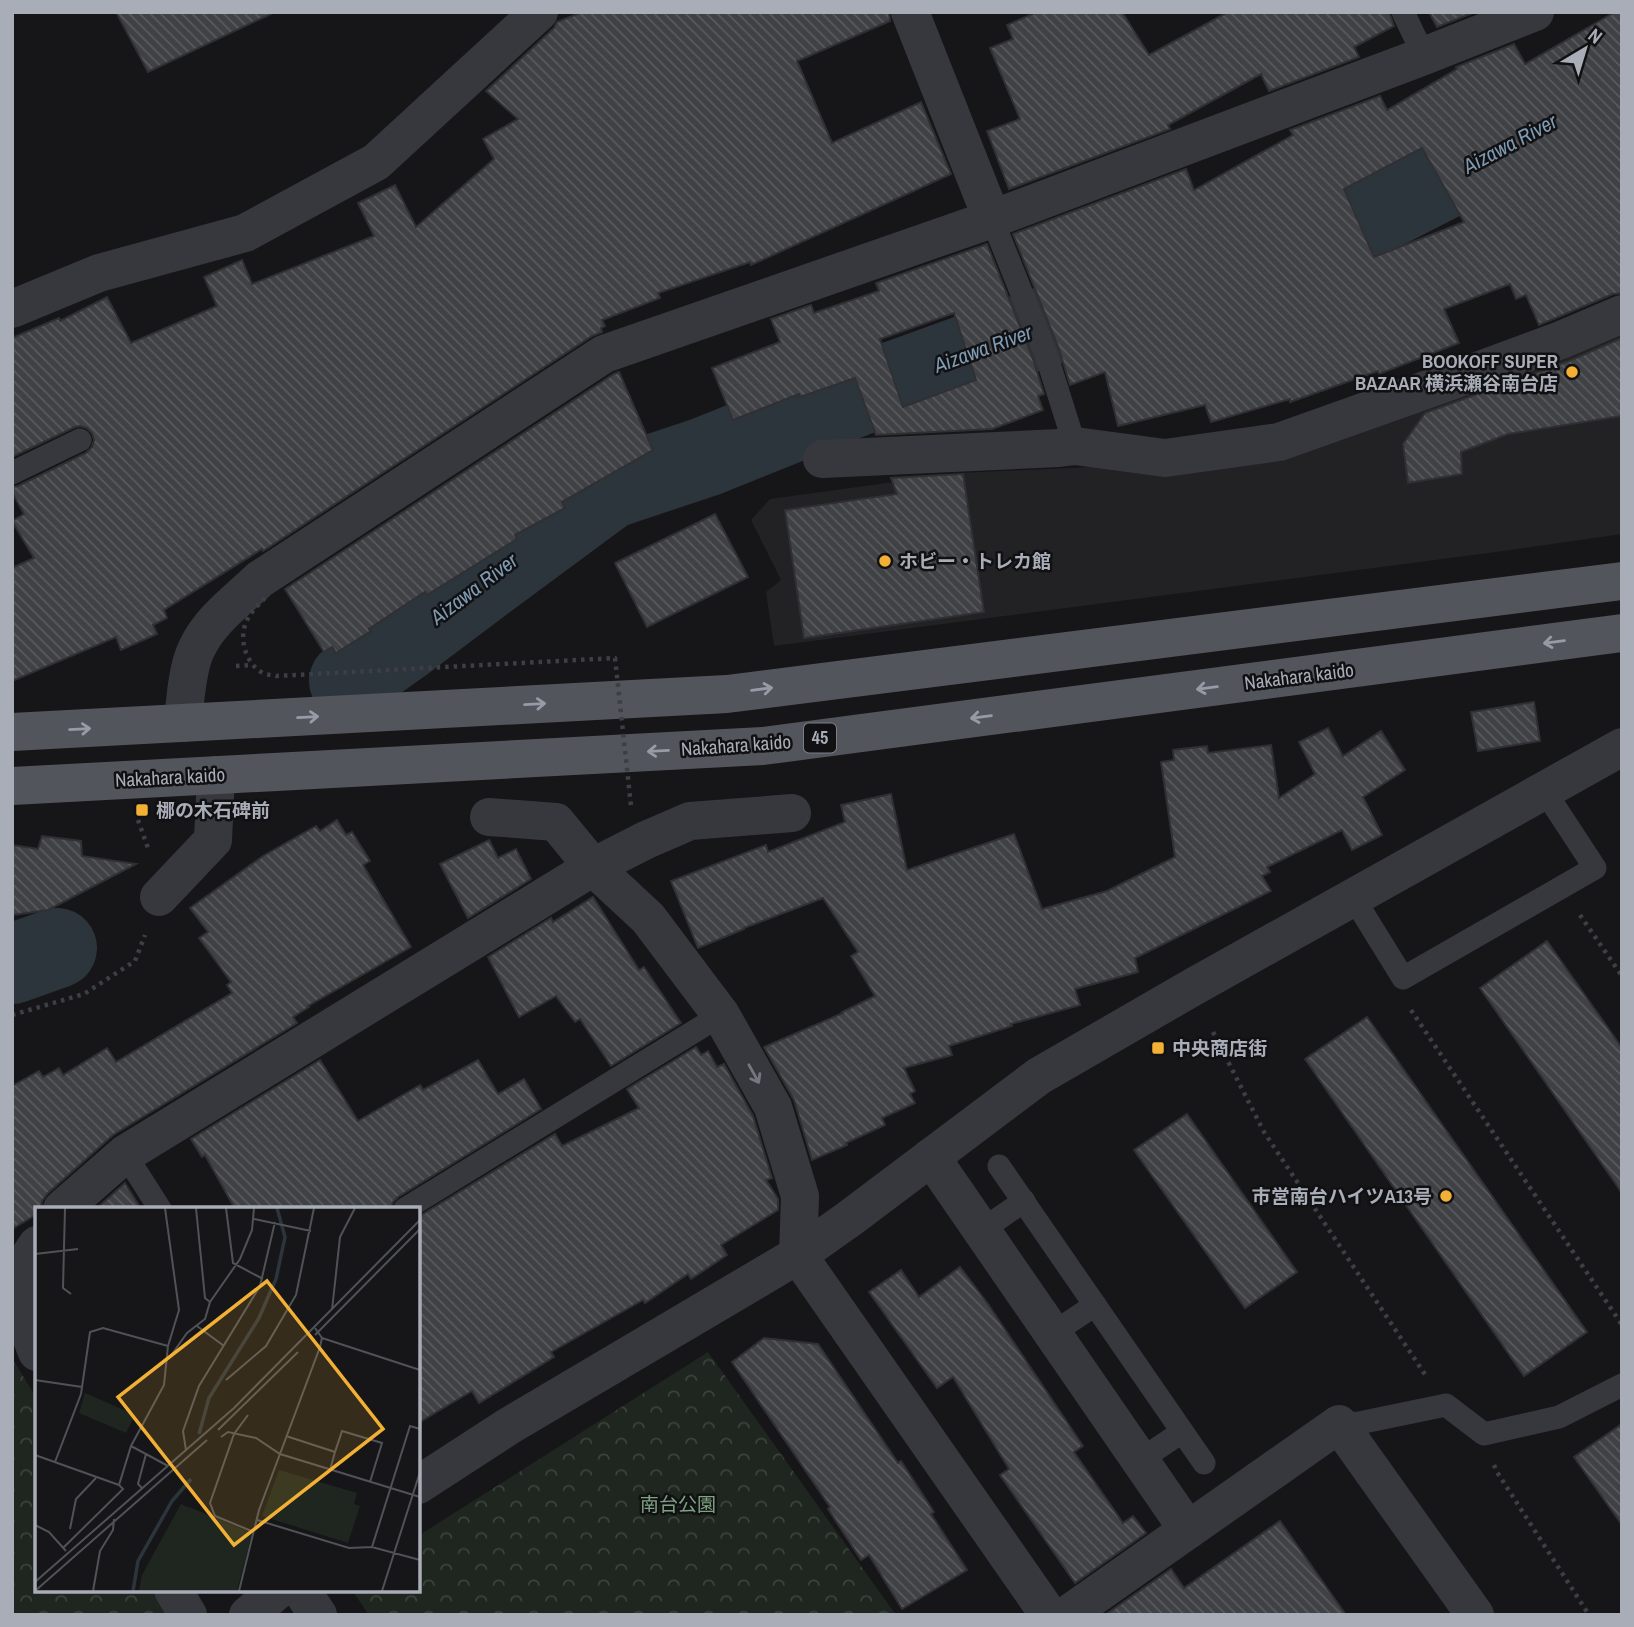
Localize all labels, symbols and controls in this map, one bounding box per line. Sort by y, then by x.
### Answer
north arrow [1550,14,1620,84]
text: N [1583,22,1608,49]
water label: Aizawa River [1457,106,1563,181]
water label: Aizawa River [929,317,1037,380]
place label: BOOKOFF SUPER BAZAAR 横浜瀬谷南台店 [1355,348,1558,396]
marker: BOOKOFF SUPER BAZAAR 横浜瀬谷南台店 [1564,364,1580,380]
water label: Aizawa River [423,545,524,632]
place label: ホビー・トレカ館 [899,548,1051,574]
marker: ホビー・トレカ館 [877,553,893,569]
one-way arrow [1543,636,1566,649]
street label: Nakahara kaido [1243,656,1355,696]
one-way arrow [1196,681,1219,694]
one-way arrow [750,683,773,696]
one-way arrow [523,697,546,710]
one-way arrow [296,710,319,723]
one-way arrow [971,711,993,724]
one-way arrow [69,722,92,735]
road number: 45 [804,724,836,752]
street label: Nakahara kaido [680,728,792,762]
one-way arrow [647,744,670,757]
street label: Nakahara kaido [114,761,226,793]
place label: 梛の木石碑前 [156,797,270,823]
marker: 梛の木石碑前 [134,802,150,818]
place label: 中央商店街 [1172,1035,1267,1061]
marker: 中央商店街 [1150,1040,1166,1056]
one-way arrow [748,1063,761,1084]
place label: 市営南台ハイツA13号 [1252,1183,1432,1209]
marker: 市営南台ハイツA13号 [1438,1188,1454,1204]
inset map [35,1207,420,1592]
park label: 南台公園 [640,1491,716,1517]

